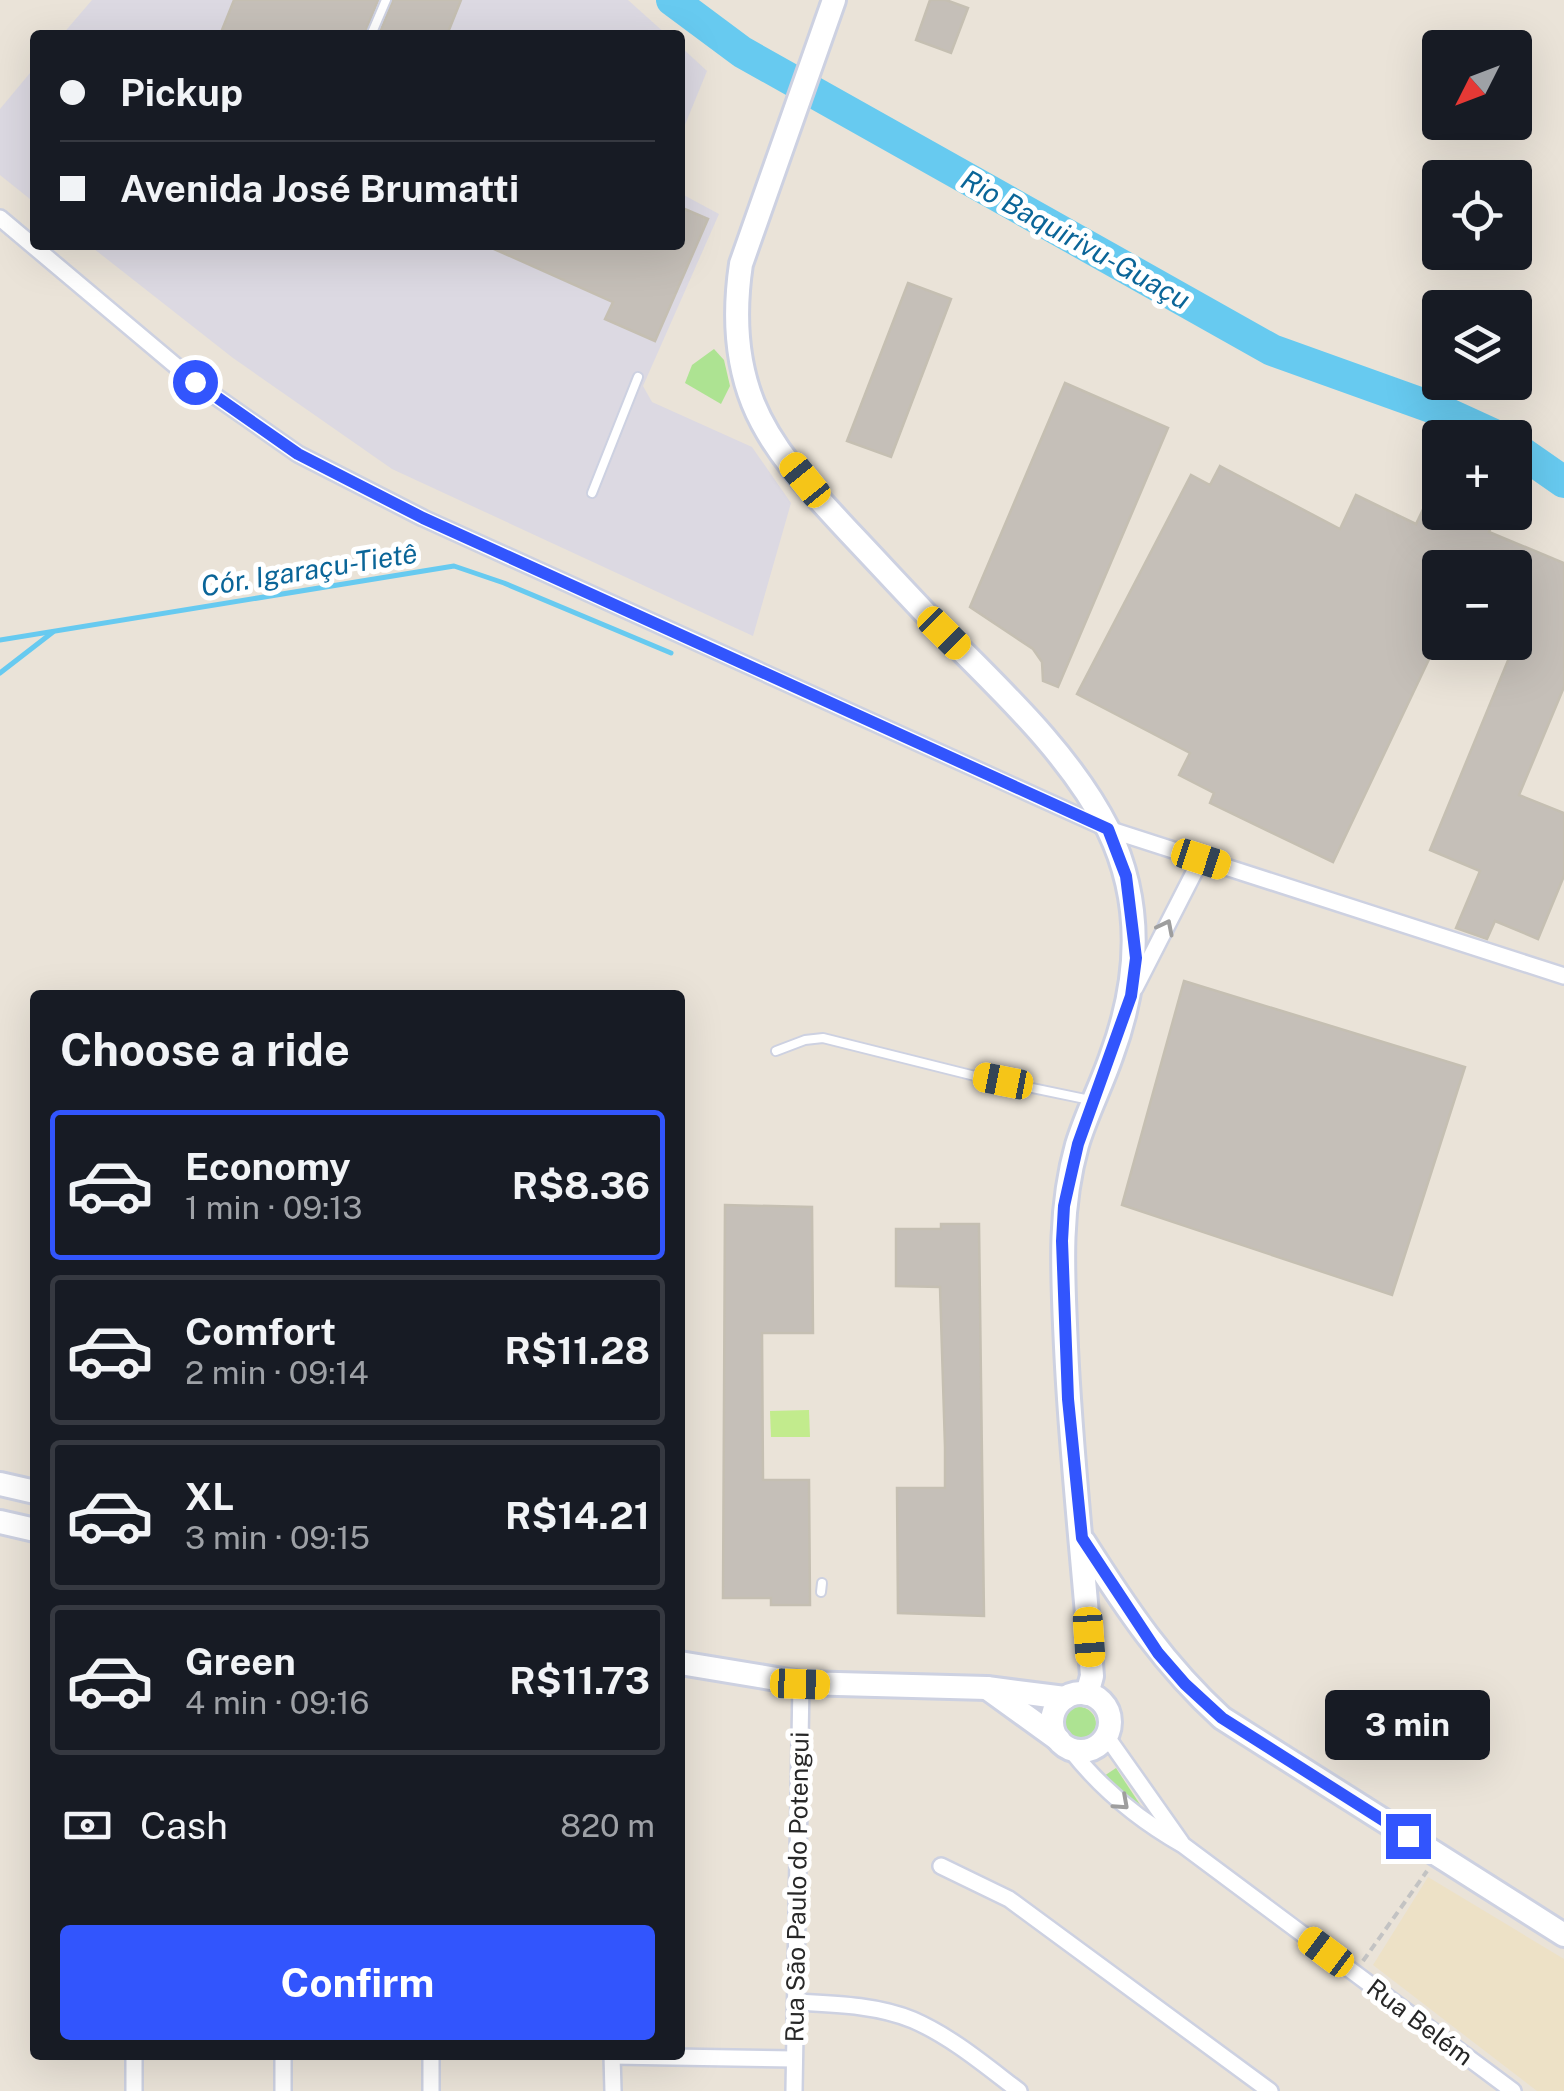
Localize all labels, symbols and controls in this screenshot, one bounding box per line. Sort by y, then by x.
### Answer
north arrow [1422,30,1532,140]
map controls [1422,30,1532,660]
text: Pickup [120,70,243,115]
button: locate [1422,160,1532,270]
water label: Rio Baquirivu-Guaçu [956,162,1196,316]
text: Avenida José Brumatti [120,166,519,211]
button: layers [1422,290,1532,400]
route start [173,360,218,405]
button: + [1422,420,1532,530]
car [774,447,836,513]
water label: Cór. Igaraçu-Tietê [198,536,420,602]
button: − [1422,550,1532,660]
car [912,601,976,665]
car [1168,835,1234,883]
one-way arrow [1154,920,1173,938]
text: Choose a ride [60,1023,350,1076]
car [971,1061,1035,1101]
icon: car [65,1140,155,1230]
text: Economy [185,1144,351,1189]
text: R$8.36 [512,1163,650,1208]
text: 1 min · 09:13 [185,1189,363,1226]
icon: car [65,1305,155,1395]
text: Comfort [185,1309,336,1354]
text: R$11.28 [505,1328,650,1373]
text: 2 min · 09:14 [185,1354,369,1391]
icon: car [65,1470,155,1560]
text: XL [185,1474,234,1519]
text: R$14.21 [505,1493,650,1538]
text: 3 min · 09:15 [185,1519,370,1556]
car [1072,1606,1106,1668]
icon: car [65,1635,155,1725]
text: Green [185,1639,296,1684]
text: R$11.73 [509,1658,650,1703]
car [769,1668,831,1700]
text: 4 min · 09:16 [185,1684,369,1721]
callout: 3 min [1326,1691,1490,1761]
text: 3 min [1365,1706,1450,1743]
street label: Rua São Paulo do Potengui [779,1731,815,2043]
one-way arrow [1110,1791,1129,1809]
icon: cash [60,1798,115,1853]
text: Cash [140,1803,228,1848]
text: 820 m [560,1807,655,1844]
route end [1386,1814,1431,1859]
car [1293,1922,1359,1982]
button: Confirm [60,1925,655,2040]
street label: Rua Belém [1361,1972,1479,2072]

